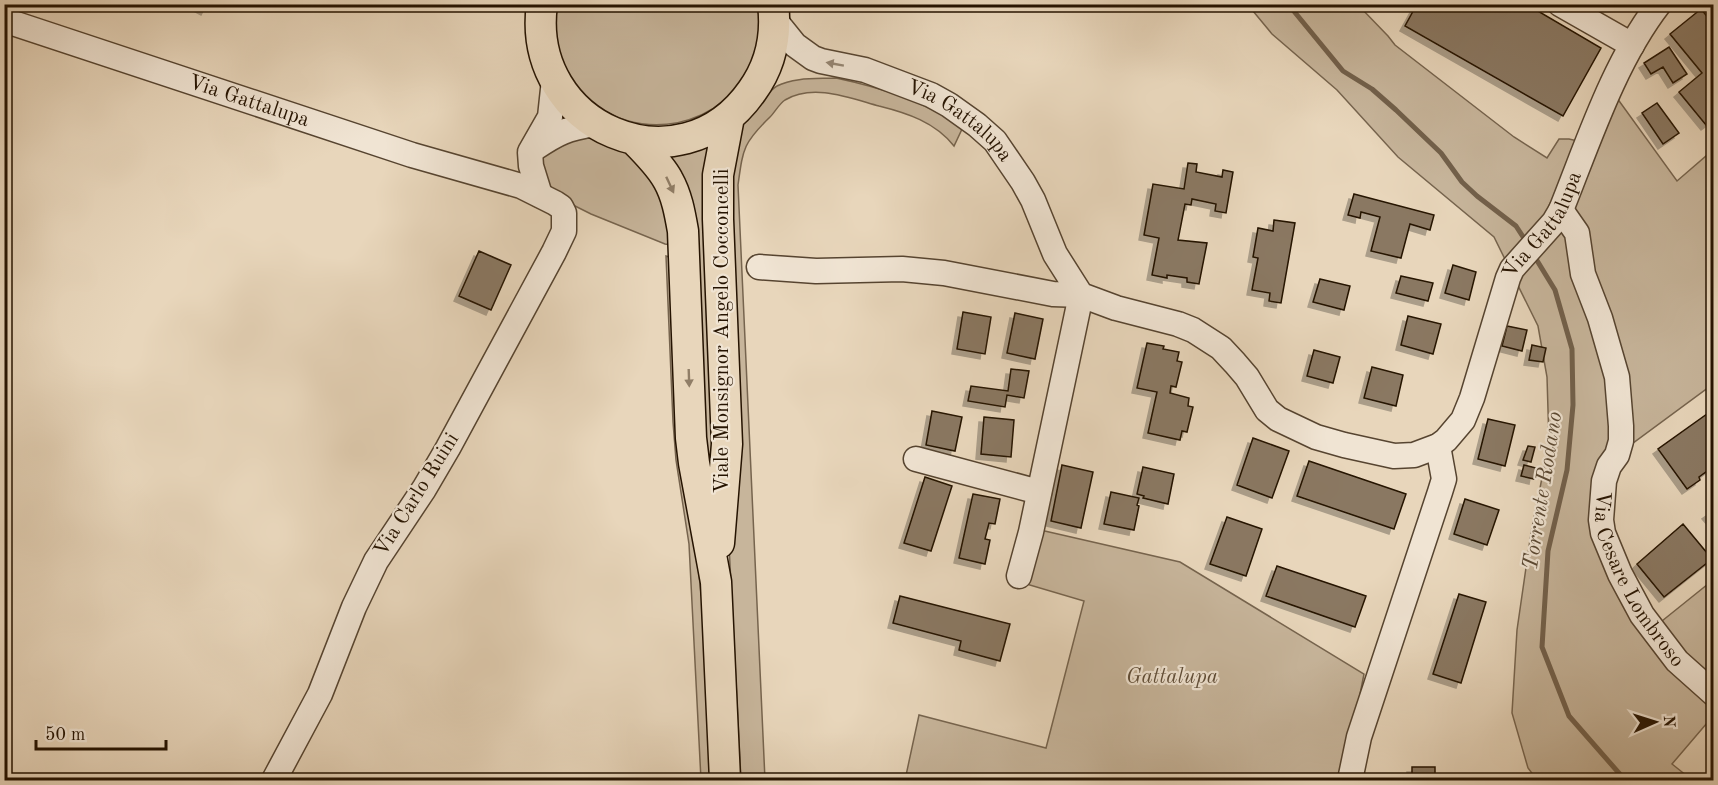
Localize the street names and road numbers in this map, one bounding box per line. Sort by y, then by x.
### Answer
street label: Via Gattalupa [186,71,312,131]
street label: Via Gattalupa [904,76,1016,165]
street label: Viale Monsignor Angelo Cocconcelli [712,169,733,494]
street label: Via Gattalupa [1499,169,1586,281]
street label: Via Carlo Ruini [371,430,463,560]
street label: Via Cesare Lombroso [1590,490,1688,671]

